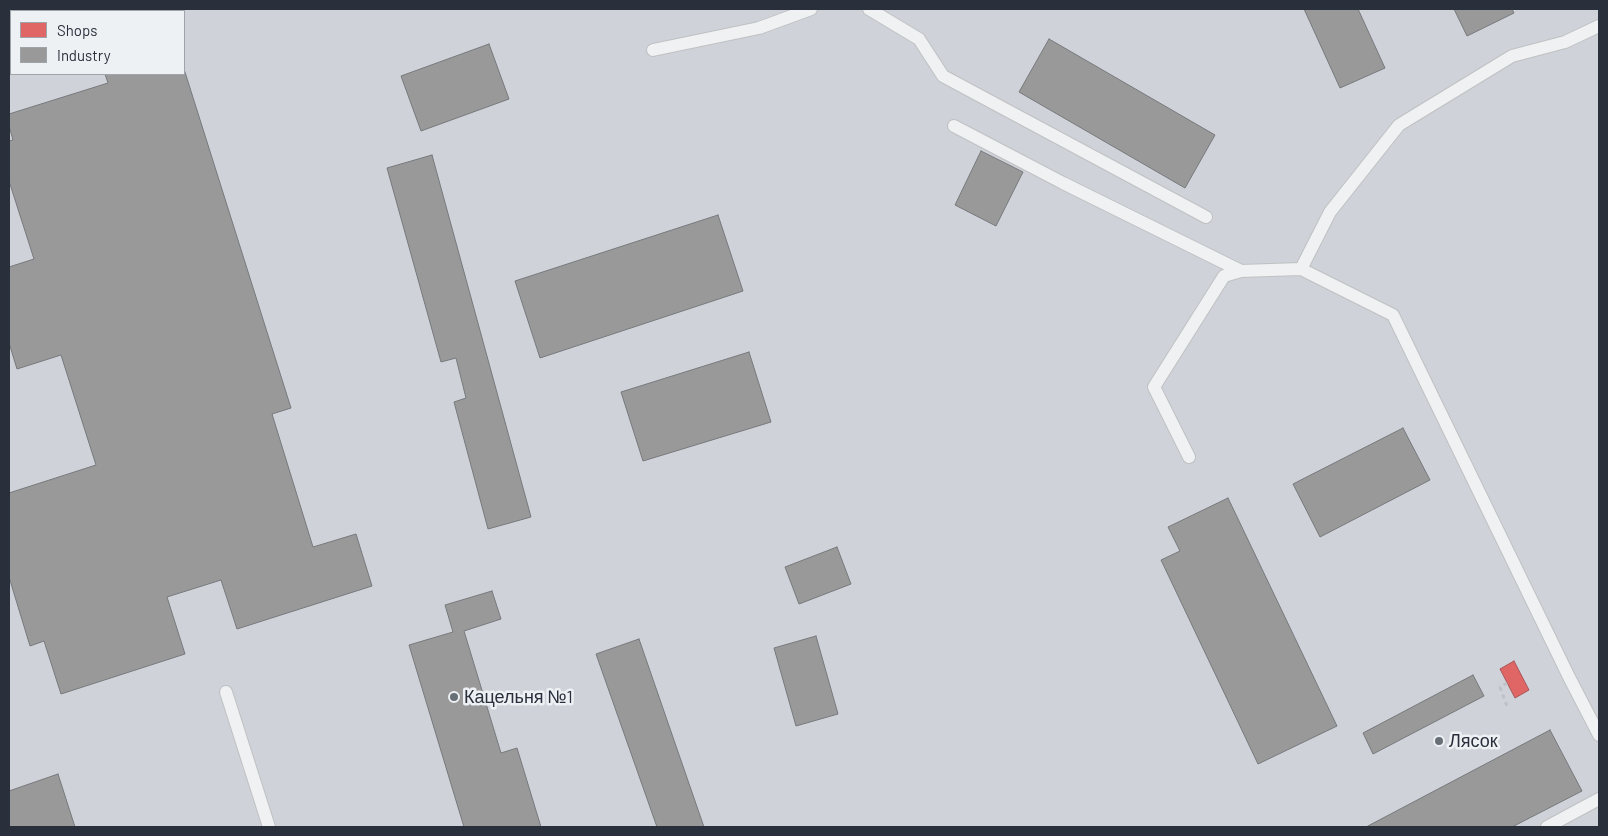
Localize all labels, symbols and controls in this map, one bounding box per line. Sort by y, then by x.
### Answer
legend [10,10,185,75]
text: Shops [57,21,97,39]
text: Industry [57,46,111,64]
place label: Кацельня №1 [464,686,573,708]
marker: Кацельня №1 [448,691,460,703]
place label: Лясок [1449,730,1498,752]
marker: Лясок [1433,735,1445,747]

